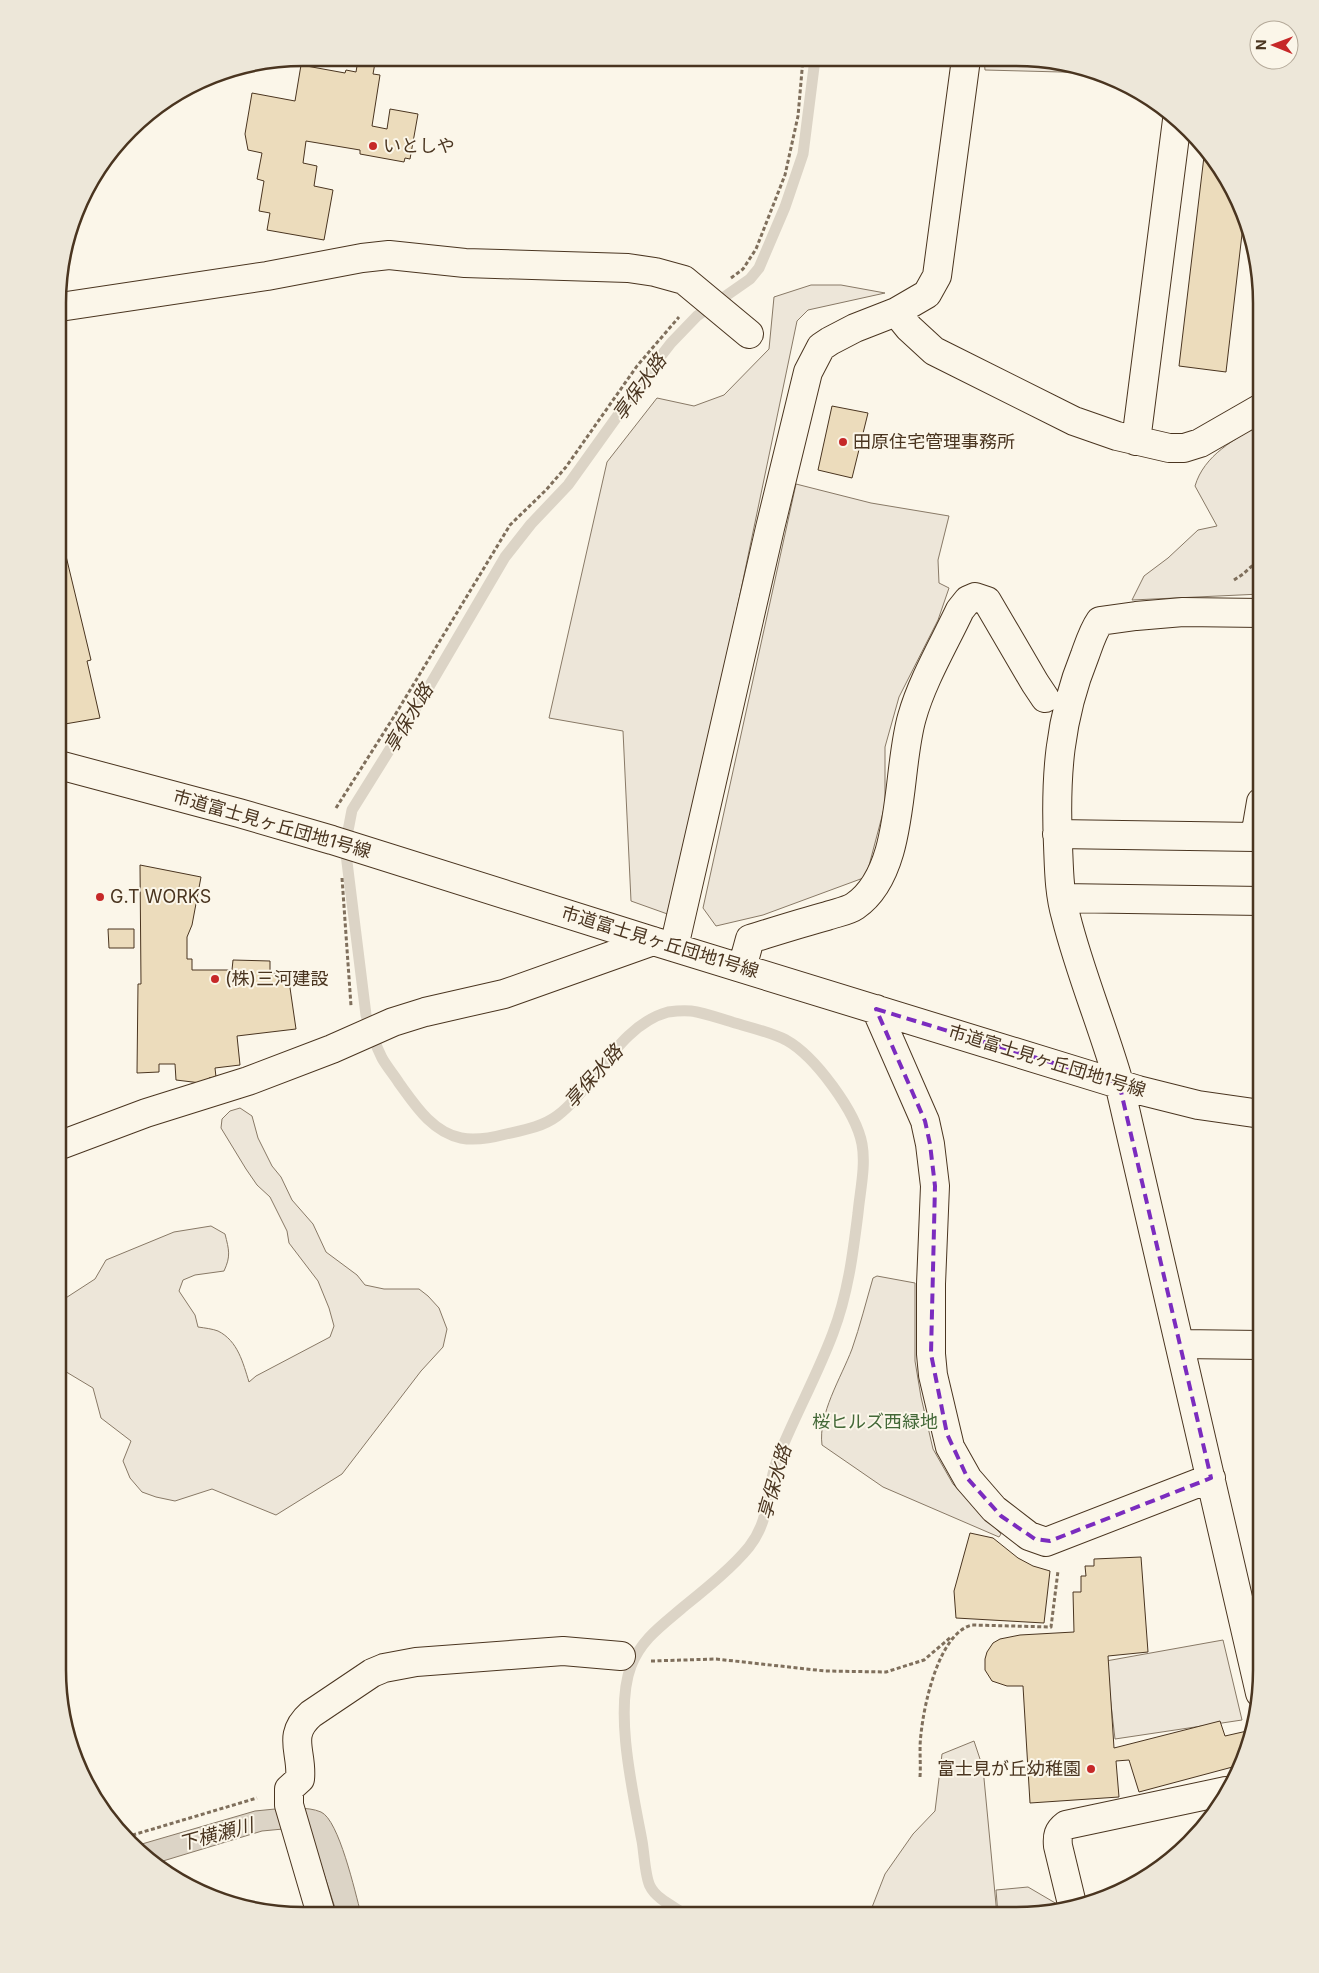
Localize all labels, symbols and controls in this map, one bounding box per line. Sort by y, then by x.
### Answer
north arrow [1249,20,1299,70]
text: N [1252,39,1269,50]
place label: いとしや [383,135,455,156]
marker: いとしや [367,140,379,152]
water label: 享保水路 [608,348,672,425]
place label: 田原住宅管理事務所 [853,431,1015,452]
marker: 田原住宅管理事務所 [837,436,849,448]
water label: 享保水路 [379,678,439,757]
street label: 市道富士見ヶ丘団地1号線 [171,785,374,862]
place label: G.T WORKS [110,886,211,907]
marker: G.T WORKS [94,891,106,903]
street label: 市道富士見ヶ丘団地1号線 [559,901,761,982]
place label: (株)三河建設 [225,968,328,989]
marker: (株)三河建設 [209,973,221,985]
street label: 市道富士見ヶ丘団地1号線 [946,1020,1148,1101]
water label: 享保水路 [559,1039,629,1112]
park label: 桜ヒルズ西緑地 [812,1411,938,1432]
water label: 享保水路 [753,1441,797,1522]
place label: 富士見が丘幼稚園 [937,1758,1081,1779]
marker: 富士見が丘幼稚園 [1085,1763,1097,1775]
water label: 下横瀬川 [176,1813,258,1855]

